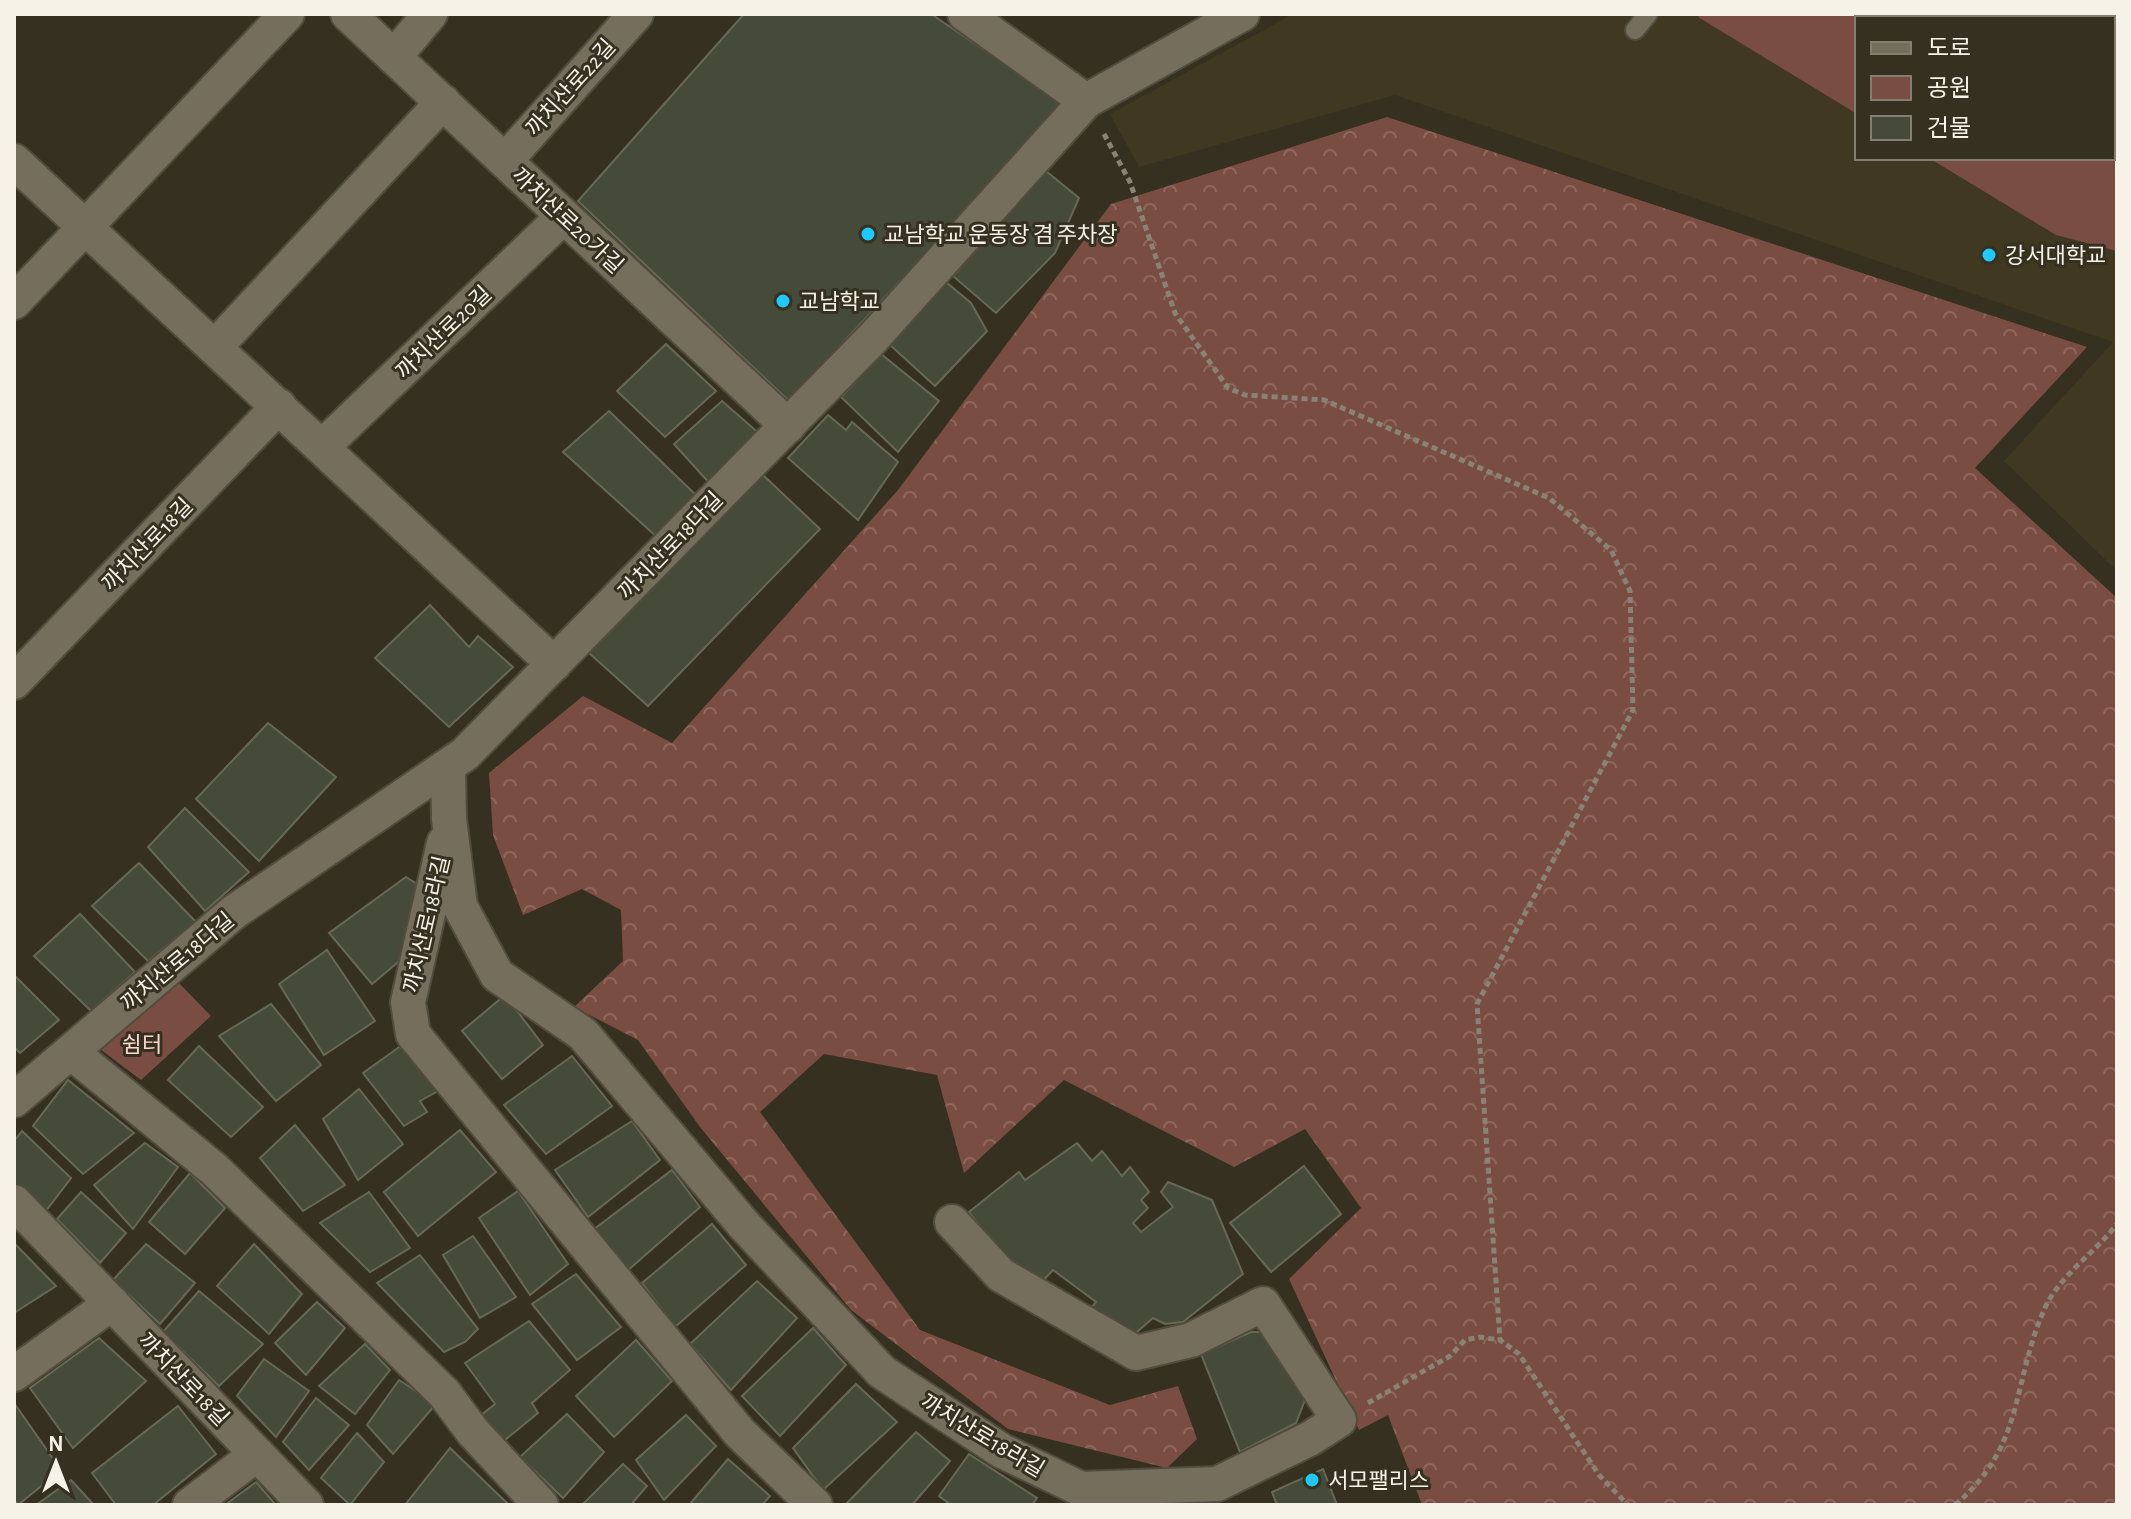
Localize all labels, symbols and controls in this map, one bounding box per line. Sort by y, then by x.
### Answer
legend [1855,16,2115,160]
street label: 까치산로22길 [521,35,619,140]
text: 도로 [1927,37,1971,61]
text: 공원 [1927,76,1971,101]
text: 건물 [1927,116,1971,141]
street label: 까치산로20가길 [507,163,628,278]
place label: 교남학교 운동장 겸 주차장 [884,223,1118,246]
marker: 교남학교 운동장 겸 주차장 [859,225,877,243]
place label: 강서대학교 [2005,244,2106,267]
marker: 강서대학교 [1980,246,1998,264]
street label: 까치산로20길 [391,281,496,383]
place label: 교남학교 [799,290,880,313]
marker: 교남학교 [774,292,792,310]
street label: 까치산로18다길 [614,487,727,603]
street label: 까치산로18길 [98,493,197,595]
street label: 까치산로18라길 [400,854,453,995]
street label: 까치산로18다길 [117,908,238,1015]
park label: 쉼터 [122,1033,162,1056]
street label: 까치산로18길 [134,1328,233,1430]
street label: 까치산로18라길 [917,1390,1048,1481]
north arrow [16,1423,96,1503]
text: N [48,1433,64,1455]
place label: 서모팰리스 [1328,1469,1429,1492]
marker: 서모팰리스 [1303,1471,1321,1489]

